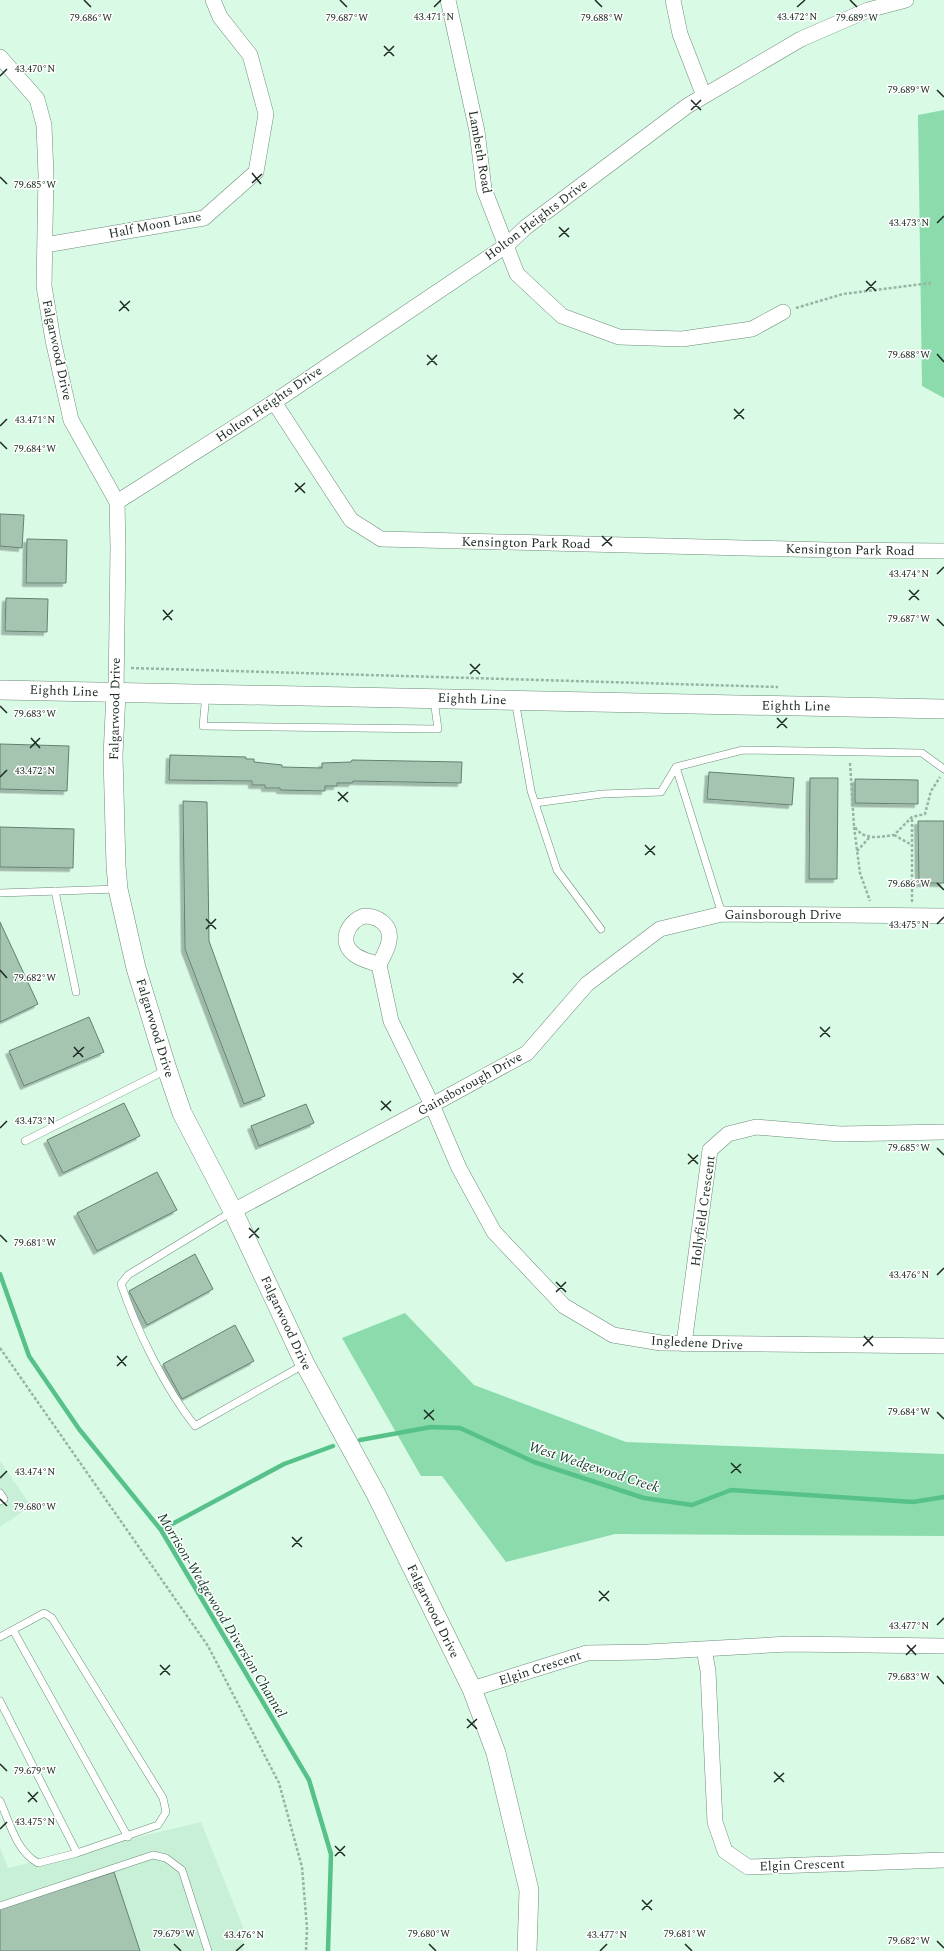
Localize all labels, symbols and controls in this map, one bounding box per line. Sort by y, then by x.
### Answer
text: 43.471°N [414,9,454,25]
text: 43.472°N [777,9,817,25]
text: 79.686°W [70,10,112,26]
text: 79.687°W [326,10,368,26]
text: 79.688°W [581,10,623,26]
text: 79.689°W [836,10,878,26]
text: 43.470°N [15,61,55,77]
text: 79.689°W [888,82,930,98]
street label: Lambeth Road [463,109,497,195]
street label: Holton Heights Drive [480,175,592,265]
text: 79.685°W [14,177,56,193]
street label: Half Moon Lane [107,206,203,244]
text: 43.473°N [889,215,929,231]
street label: Falgarwood Drive [37,298,77,402]
text: 79.688°W [888,347,930,363]
street label: Holton Heights Drive [212,361,326,447]
text: 43.471°N [15,412,55,428]
text: 79.684°W [14,441,56,457]
street label: Kensington Park Road [461,532,591,554]
street label: Kensington Park Road [785,539,915,561]
text: 43.474°N [889,566,929,582]
text: 79.687°W [888,611,930,627]
street label: Falgarwood Drive [104,658,126,760]
street label: Eighth Line [29,680,99,702]
street label: Eighth Line [437,688,507,710]
street label: Eighth Line [762,695,830,717]
text: 79.683°W [14,706,56,722]
text: 43.472°N [15,763,55,779]
text: 79.686°W [888,876,930,892]
street label: Gainsborough Drive [725,905,841,925]
text: 43.475°N [889,917,929,933]
text: 79.682°W [14,970,56,986]
street label: Falgarwood Drive [130,976,180,1080]
street label: Gainsborough Drive [414,1047,526,1121]
text: 43.473°N [15,1113,55,1129]
text: 79.685°W [888,1140,930,1156]
street label: Hollyfield Crescent [685,1154,721,1268]
text: 79.681°W [14,1235,56,1251]
text: 43.476°N [889,1267,929,1283]
street label: Falgarwood Drive [255,1272,317,1374]
street label: Ingledene Drive [650,1331,744,1355]
text: 79.684°W [888,1404,930,1420]
water label: West Wedgewood Creek [526,1436,663,1498]
text: 43.474°N [15,1464,55,1480]
text: 79.680°W [14,1499,56,1515]
water label: Morrison-Wedgewood Diversion Channel [152,1508,292,1722]
street label: Falgarwood Drive [402,1560,464,1662]
text: 43.477°N [889,1618,929,1634]
street label: Elgin Crescent [496,1645,584,1691]
text: 79.683°W [888,1669,930,1685]
text: 79.679°W [14,1763,56,1779]
text: 43.475°N [15,1814,55,1830]
street label: Elgin Crescent [759,1854,845,1876]
text: 79.679°W [153,1926,195,1942]
text: 79.680°W [408,1926,450,1942]
text: 79.681°W [664,1926,706,1942]
text: 43.476°N [224,1927,264,1943]
text: 43.477°N [587,1927,627,1943]
text: 79.682°W [888,1933,930,1949]

